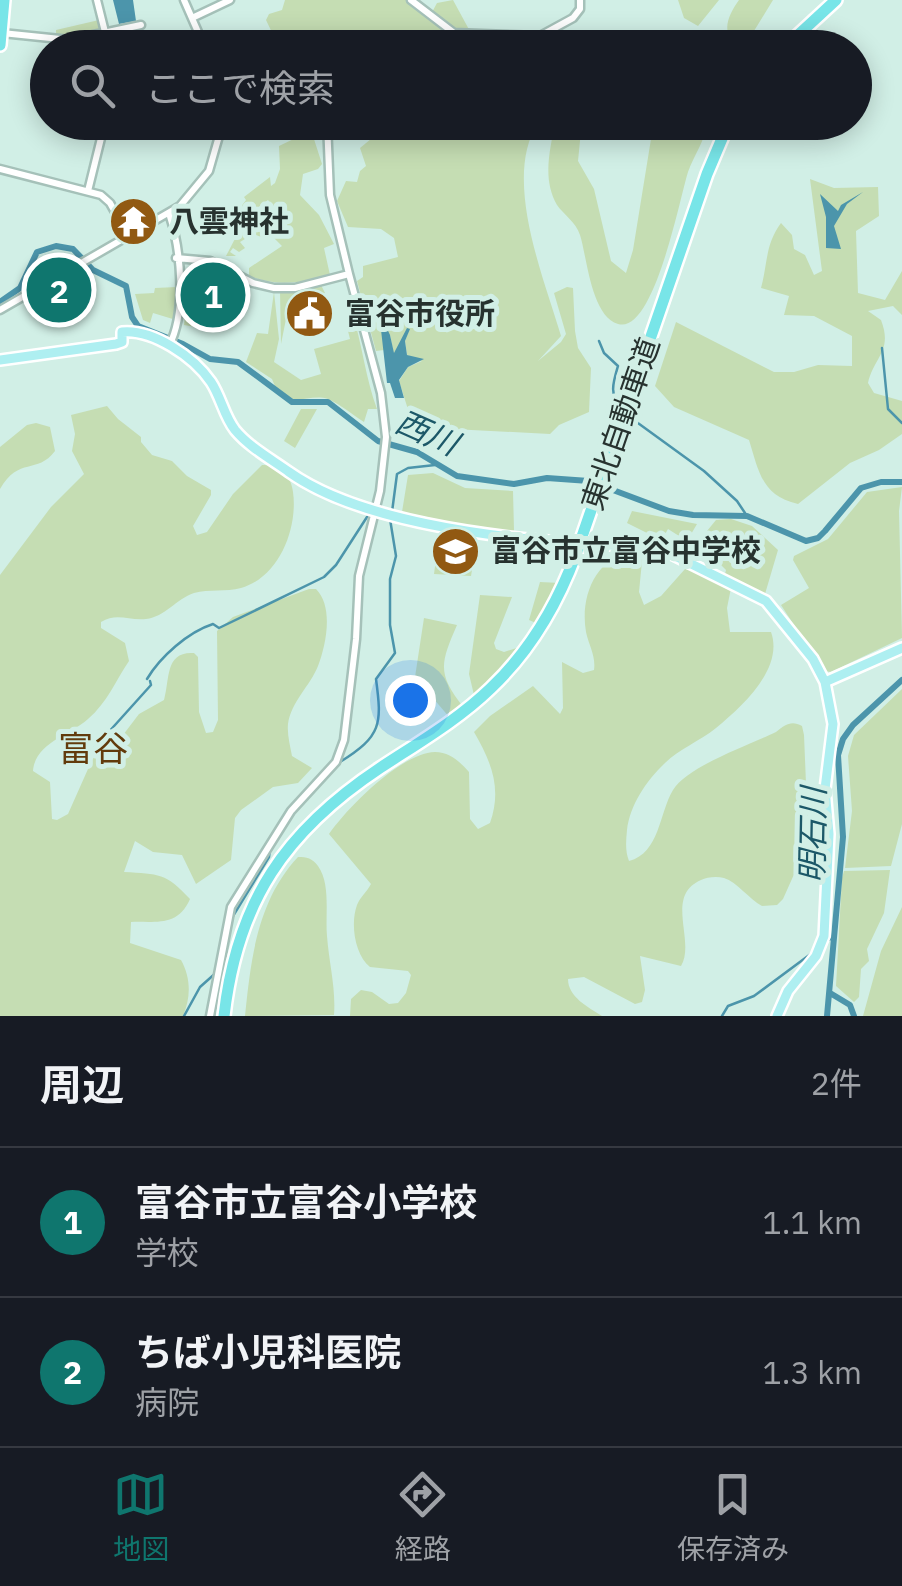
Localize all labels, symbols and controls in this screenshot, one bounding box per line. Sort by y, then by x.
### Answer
search box [30,30,872,140]
icon: search [65,58,120,113]
text: ここで検索 [145,63,335,112]
temple icon: 八雲神社 [108,196,160,248]
place label: 八雲神社 [169,201,289,240]
pin: 2 [27,252,92,328]
pin: 1 [180,258,246,332]
public building icon: 富谷市役所 [284,288,336,340]
place label: 富谷市役所 [345,293,495,332]
street label: 東北自動車道 [572,332,667,515]
water label: 西川 [390,400,468,466]
school or university icon: 富谷市立富谷中学校 [430,525,482,577]
place label: 富谷市立富谷中学校 [491,530,761,569]
your location [385,675,436,726]
district label: 富谷 [58,725,128,771]
water label: 明石川 [790,784,834,883]
text: 周辺 [40,1057,124,1112]
text: 2件 [811,1062,862,1104]
text: 富谷市立富谷小学校 [135,1177,477,1226]
text: 1 [63,1201,82,1243]
text: 1.1 km [763,1201,862,1243]
text: 学校 [135,1231,199,1273]
text: ちば小児科医院 [135,1327,401,1376]
text: 2 [63,1351,82,1393]
text: 1.3 km [763,1351,862,1393]
text: 病院 [135,1381,199,1423]
tab: 地図 [113,1467,169,1567]
tab: 経路 [395,1467,451,1567]
tab: 保存済み [677,1467,789,1567]

